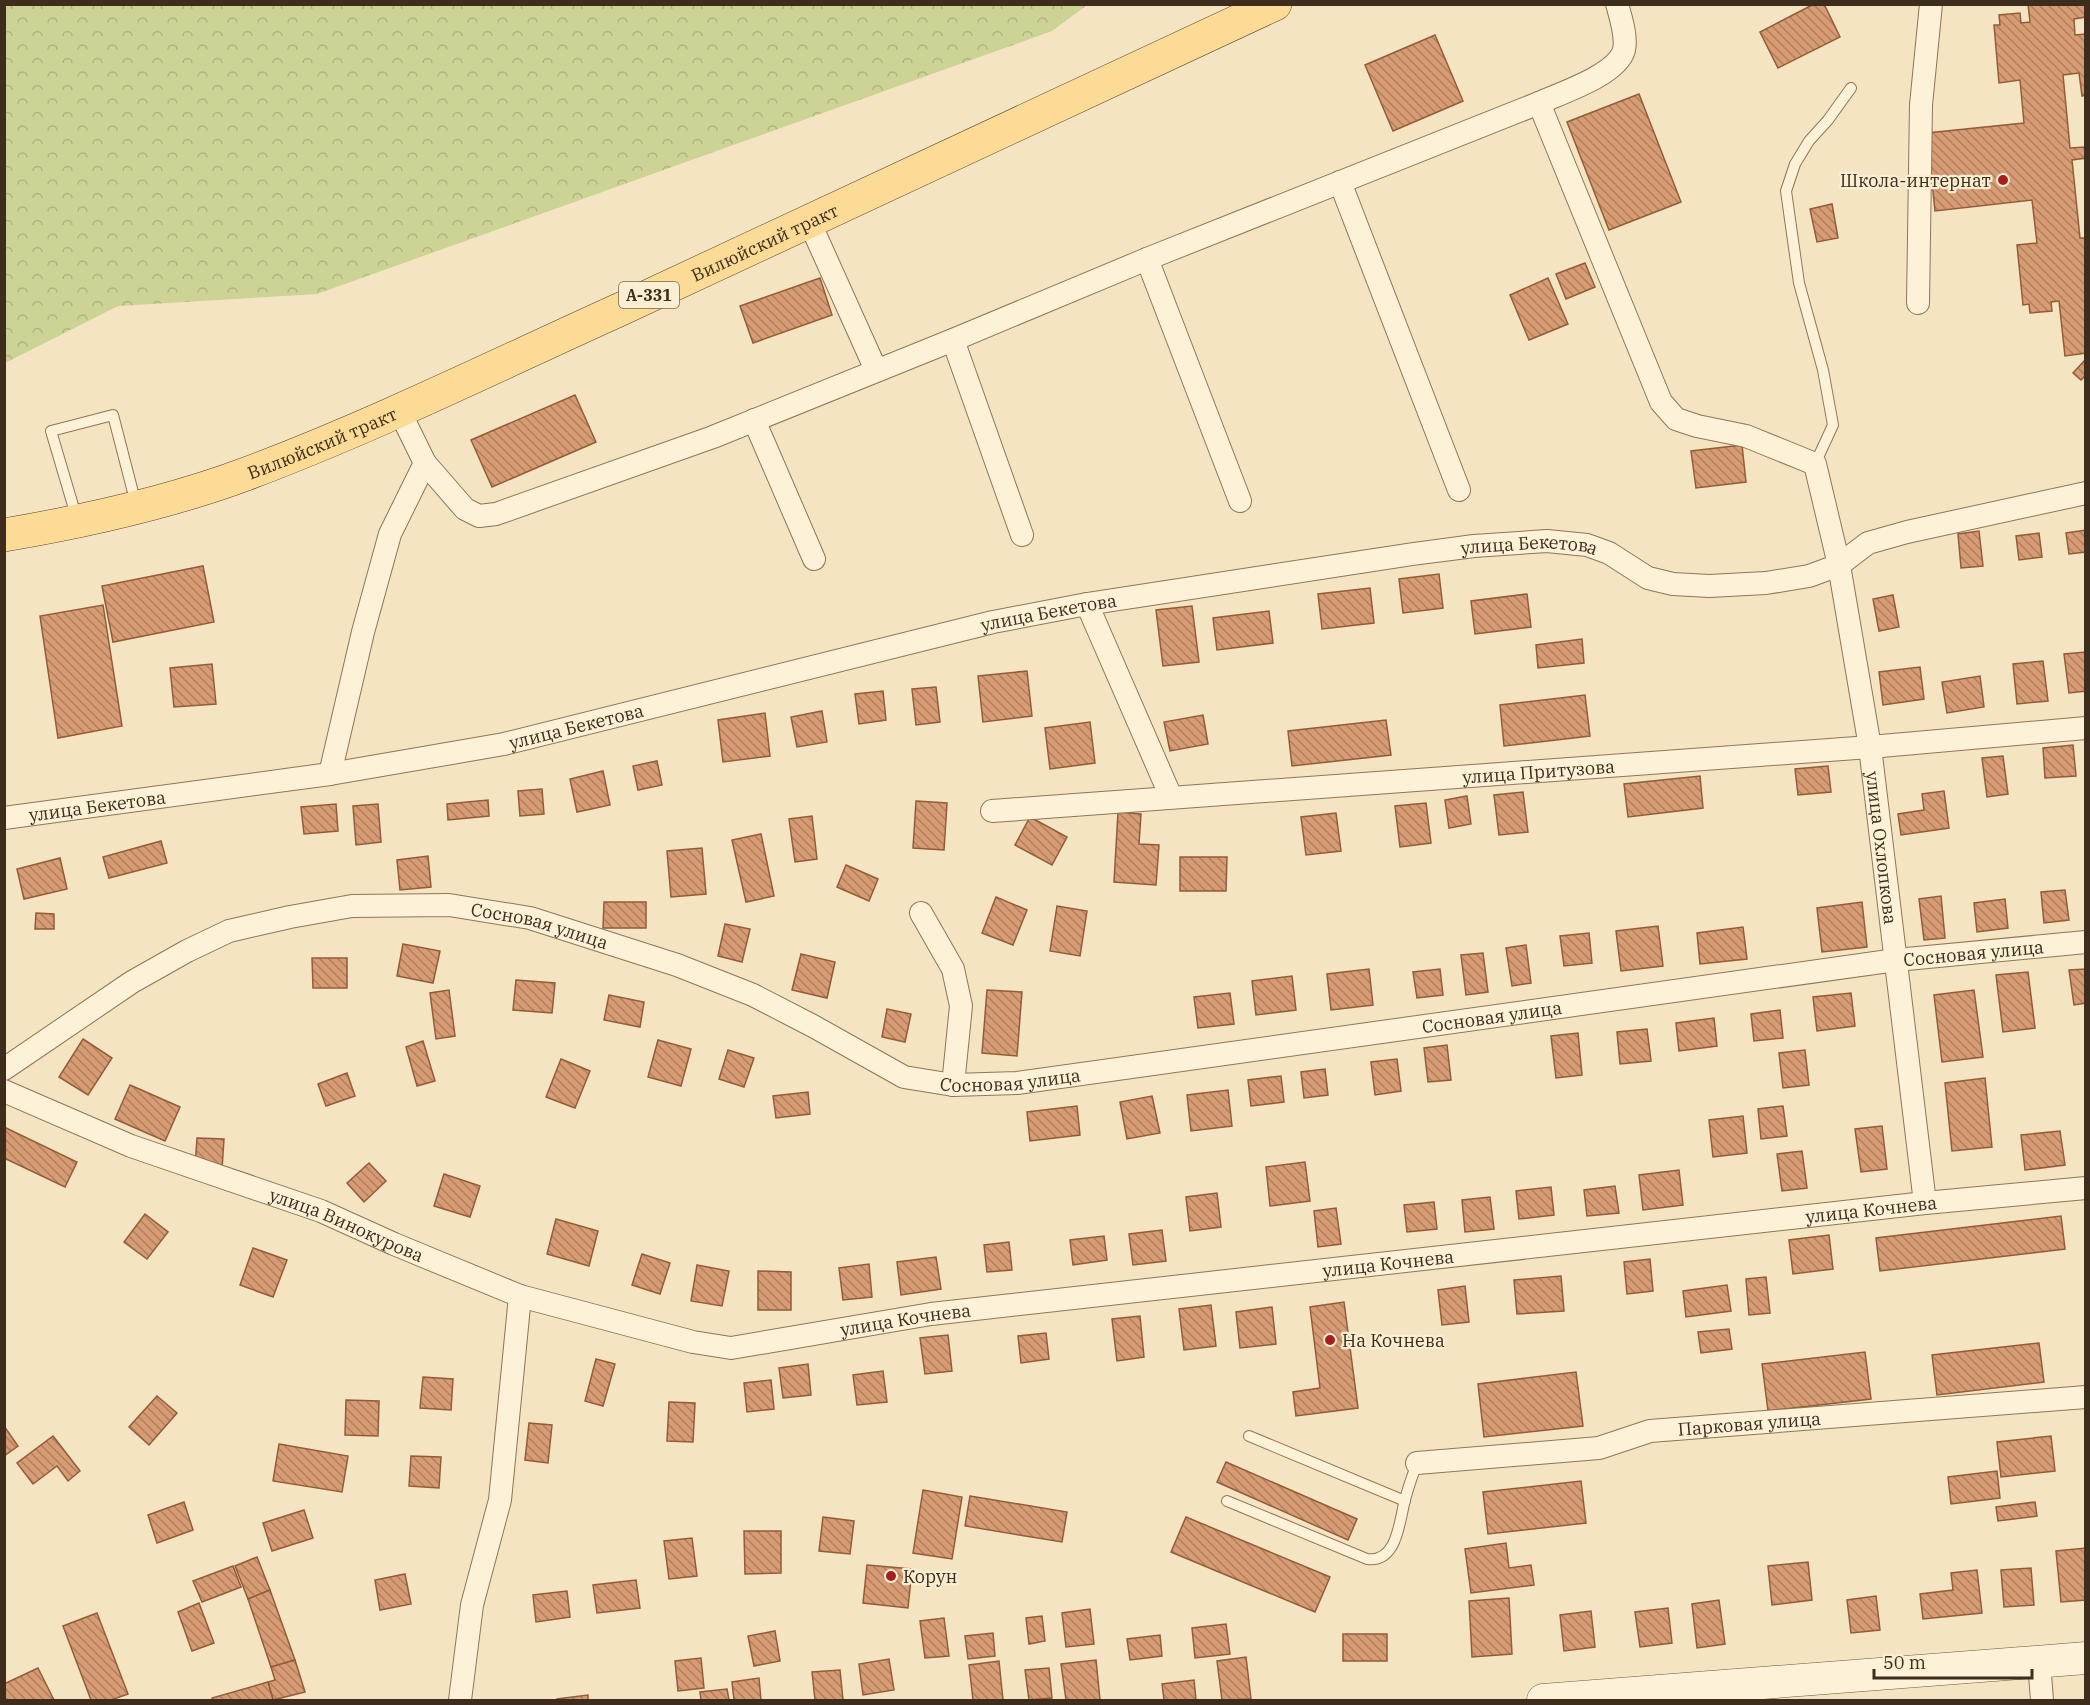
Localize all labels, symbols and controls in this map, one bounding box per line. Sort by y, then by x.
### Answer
place label: Школа-интернат [1840,169,1991,192]
marker: Школа-интернат [1996,173,2010,187]
street label: Вилюйский тракт [687,198,842,286]
road number: А-331 [619,282,679,308]
street label: Вилюйский тракт [244,402,400,484]
street label: улица Бекетова [1459,529,1601,560]
street label: улица Бекетова [978,588,1118,636]
street label: улица Бекетова [507,698,646,754]
street label: улица Притузова [1461,754,1616,788]
street label: улица Охлопкова [1861,770,1903,926]
street label: улица Бекетова [27,785,167,826]
street label: Сосновая улица [469,897,611,954]
street label: Сосновая улица [1902,935,2045,971]
street label: Сосновая улица [1420,995,1563,1038]
street label: Сосновая улица [938,1063,1082,1097]
street label: улица Винокурова [266,1183,427,1267]
street label: улица Кочнева [1804,1190,1938,1228]
street label: улица Кочнева [1321,1244,1455,1282]
street label: улица Кочнева [838,1298,972,1341]
place label: На Кочнева [1342,1329,1445,1352]
marker: На Кочнева [1323,1333,1337,1347]
street label: Парковая улица [1677,1406,1822,1440]
place label: Корун [903,1565,957,1588]
marker: Корун [884,1569,898,1583]
scale bar [1874,1642,2032,1680]
text: 50 m [1883,1651,1926,1674]

